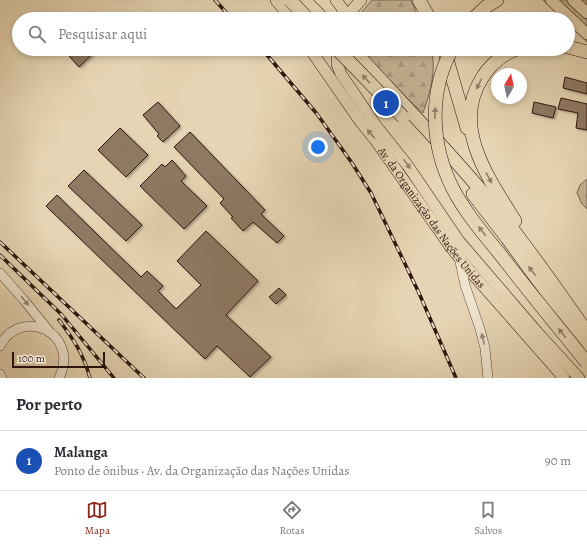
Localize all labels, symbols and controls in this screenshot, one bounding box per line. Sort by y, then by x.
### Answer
search box [12,12,575,56]
icon: search [26,23,48,45]
text: Pesquisar aqui [58,24,147,44]
north arrow [491,68,527,104]
one-way arrow [361,74,371,84]
one-way arrow [476,78,482,90]
pin: 1 [373,88,399,118]
one-way arrow [432,106,438,119]
one-way arrow [366,129,375,139]
your location [308,137,328,157]
street label: Av. da Organização das Nações Unidas [374,143,489,291]
one-way arrow [402,159,411,170]
one-way arrow [486,172,492,184]
one-way arrow [478,226,486,237]
one-way arrow [528,266,536,276]
one-way arrow [21,296,30,307]
one-way arrow [558,328,567,339]
one-way arrow [479,333,485,346]
scale bar [12,350,105,369]
text: 100 m [18,351,45,366]
text: Por perto [16,393,82,416]
text: Malanga [54,442,108,462]
text: 1 [27,452,31,469]
text: 90 m [545,452,571,469]
text: Ponto de ônibus · Av. da Organização das Nações Unidas [54,462,350,479]
tab: Mapa [85,499,110,538]
tab: Rotas [280,499,305,538]
tab: Salvos [474,499,502,538]

